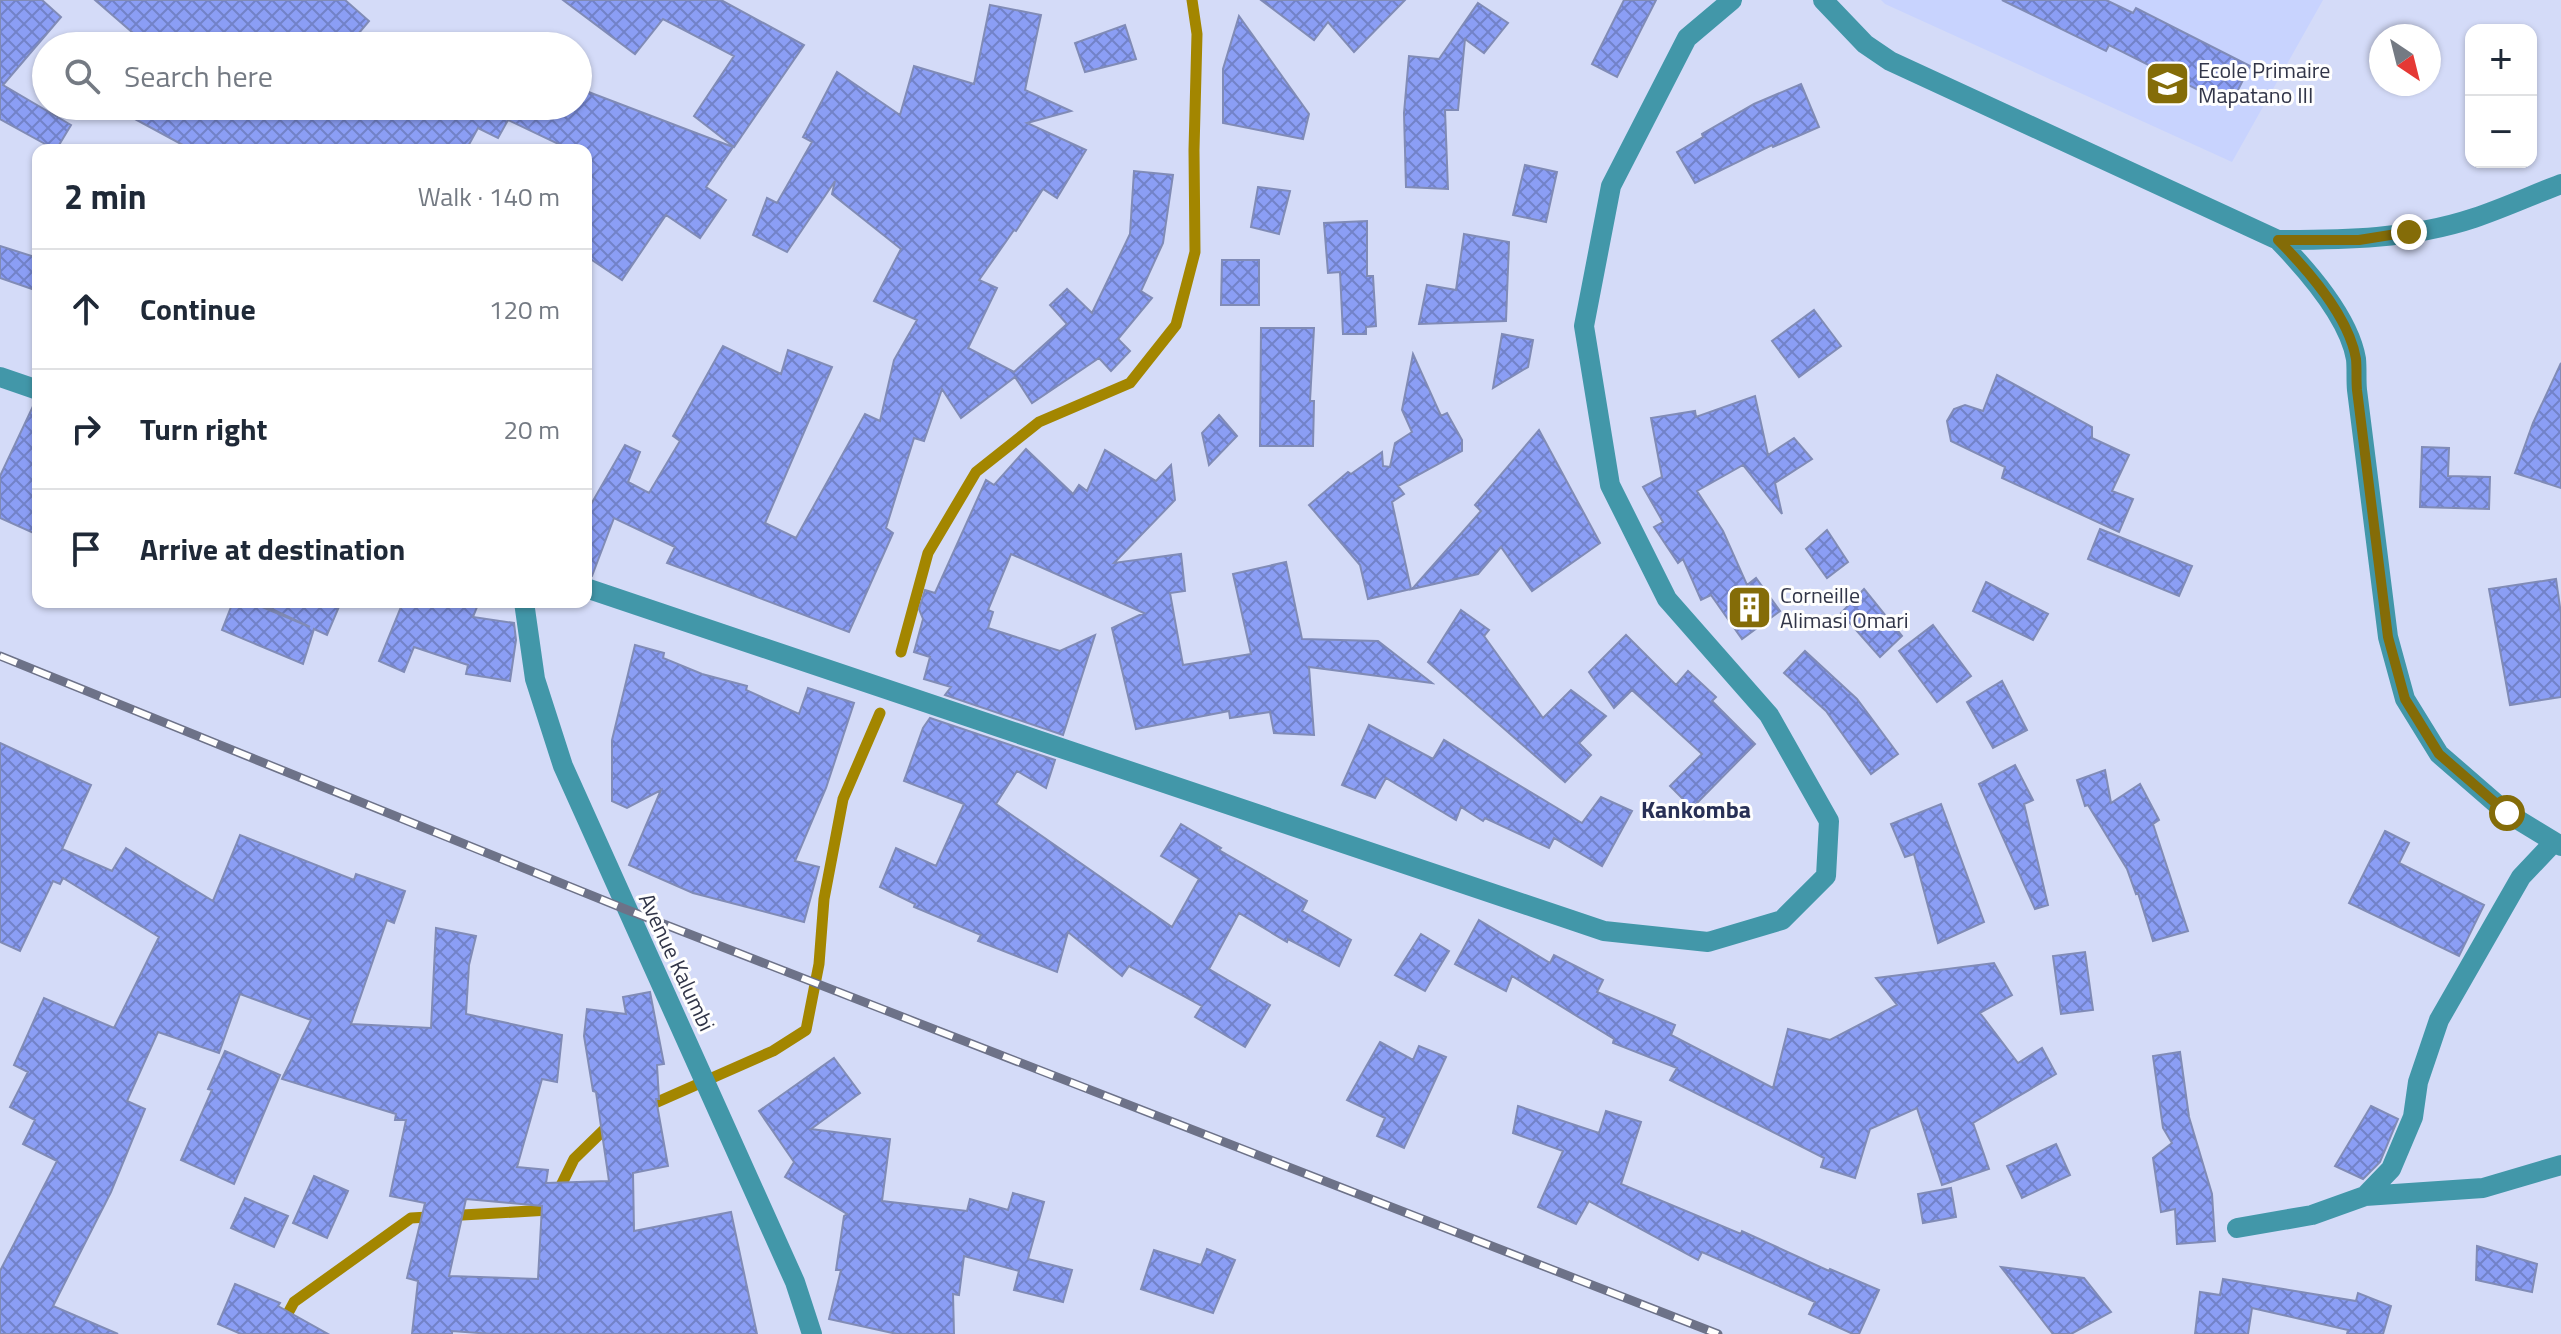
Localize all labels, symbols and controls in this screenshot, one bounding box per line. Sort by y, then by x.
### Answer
north arrow [2369,24,2441,96]
map controls [2465,24,2537,168]
button: + [2465,24,2537,96]
search box [32,32,592,120]
text: Search here [124,53,273,99]
place label: Ecole Primaire Mapatano III [2198,53,2330,112]
icon: search [60,54,104,98]
school or university icon: Ecole Primaire Mapatano III [2143,59,2191,107]
button: − [2465,96,2537,168]
text: 2 min [64,170,147,222]
text: Walk · 140 m [418,177,560,216]
route end [2391,214,2427,250]
text: Continue [140,286,256,332]
icon: ahead [64,287,108,331]
text: 120 m [489,290,560,329]
text: Turn right [140,406,268,452]
icon: right [64,407,108,451]
text: 20 m [503,410,560,449]
text: Arrive at destination [140,526,405,572]
icon: arrive [64,527,108,571]
place label: Corneille Alimasi Omari [1780,578,1909,637]
building icon: Corneille Alimasi Omari [1725,584,1773,632]
district label: Kankomba [1641,791,1751,827]
route start [2489,795,2525,831]
street label: Avenue Kalumbi [630,887,724,1037]

